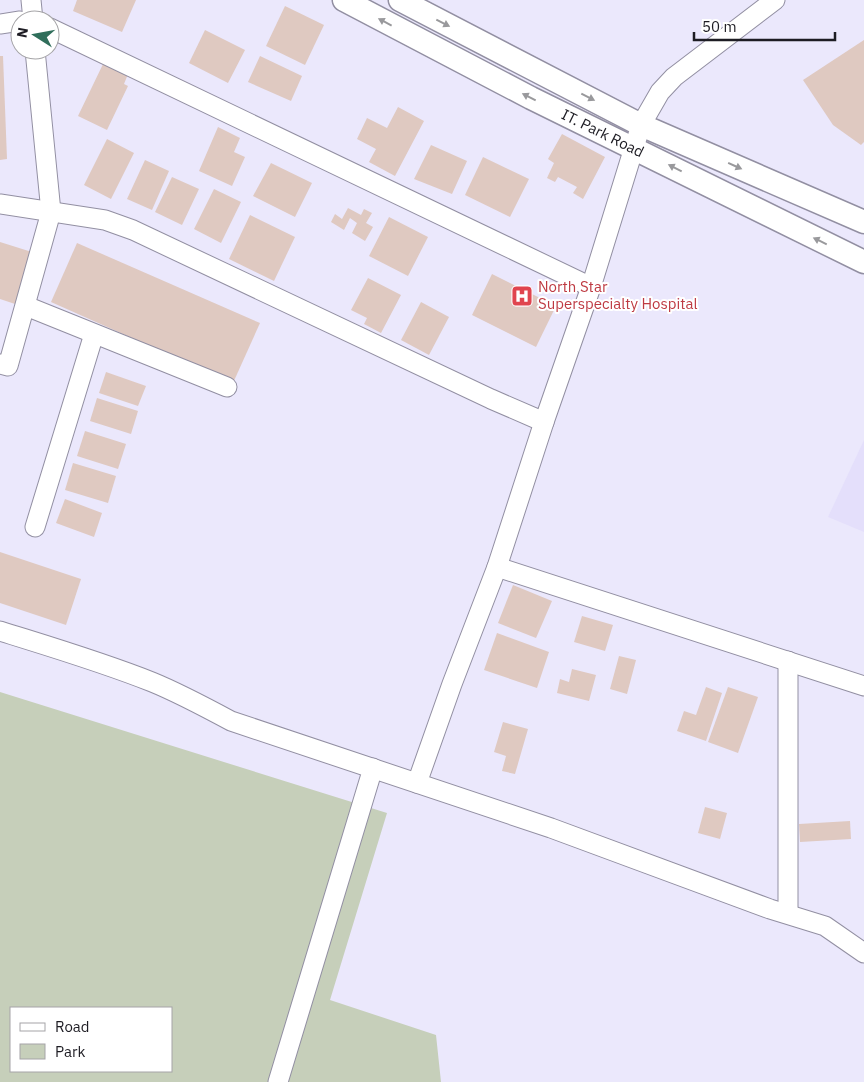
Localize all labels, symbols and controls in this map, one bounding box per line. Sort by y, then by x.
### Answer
north arrow [10,10,60,60]
scale bar [694,10,835,42]
one-way arrow [378,17,392,26]
text: 50 m [702,17,737,36]
one-way arrow [436,19,450,27]
text: N [12,26,32,39]
one-way arrow [522,93,536,101]
one-way arrow [580,93,595,101]
street label: IT. Park Road [559,105,647,161]
one-way arrow [728,162,742,170]
one-way arrow [668,164,682,172]
one-way arrow [813,236,827,244]
place label: North Star Superspecialty Hospital [538,277,698,313]
hospital icon: North Star Superspecialty Hospital [510,284,534,308]
legend [10,1007,172,1072]
text: Road [55,1017,90,1036]
text: Park [55,1042,85,1061]

